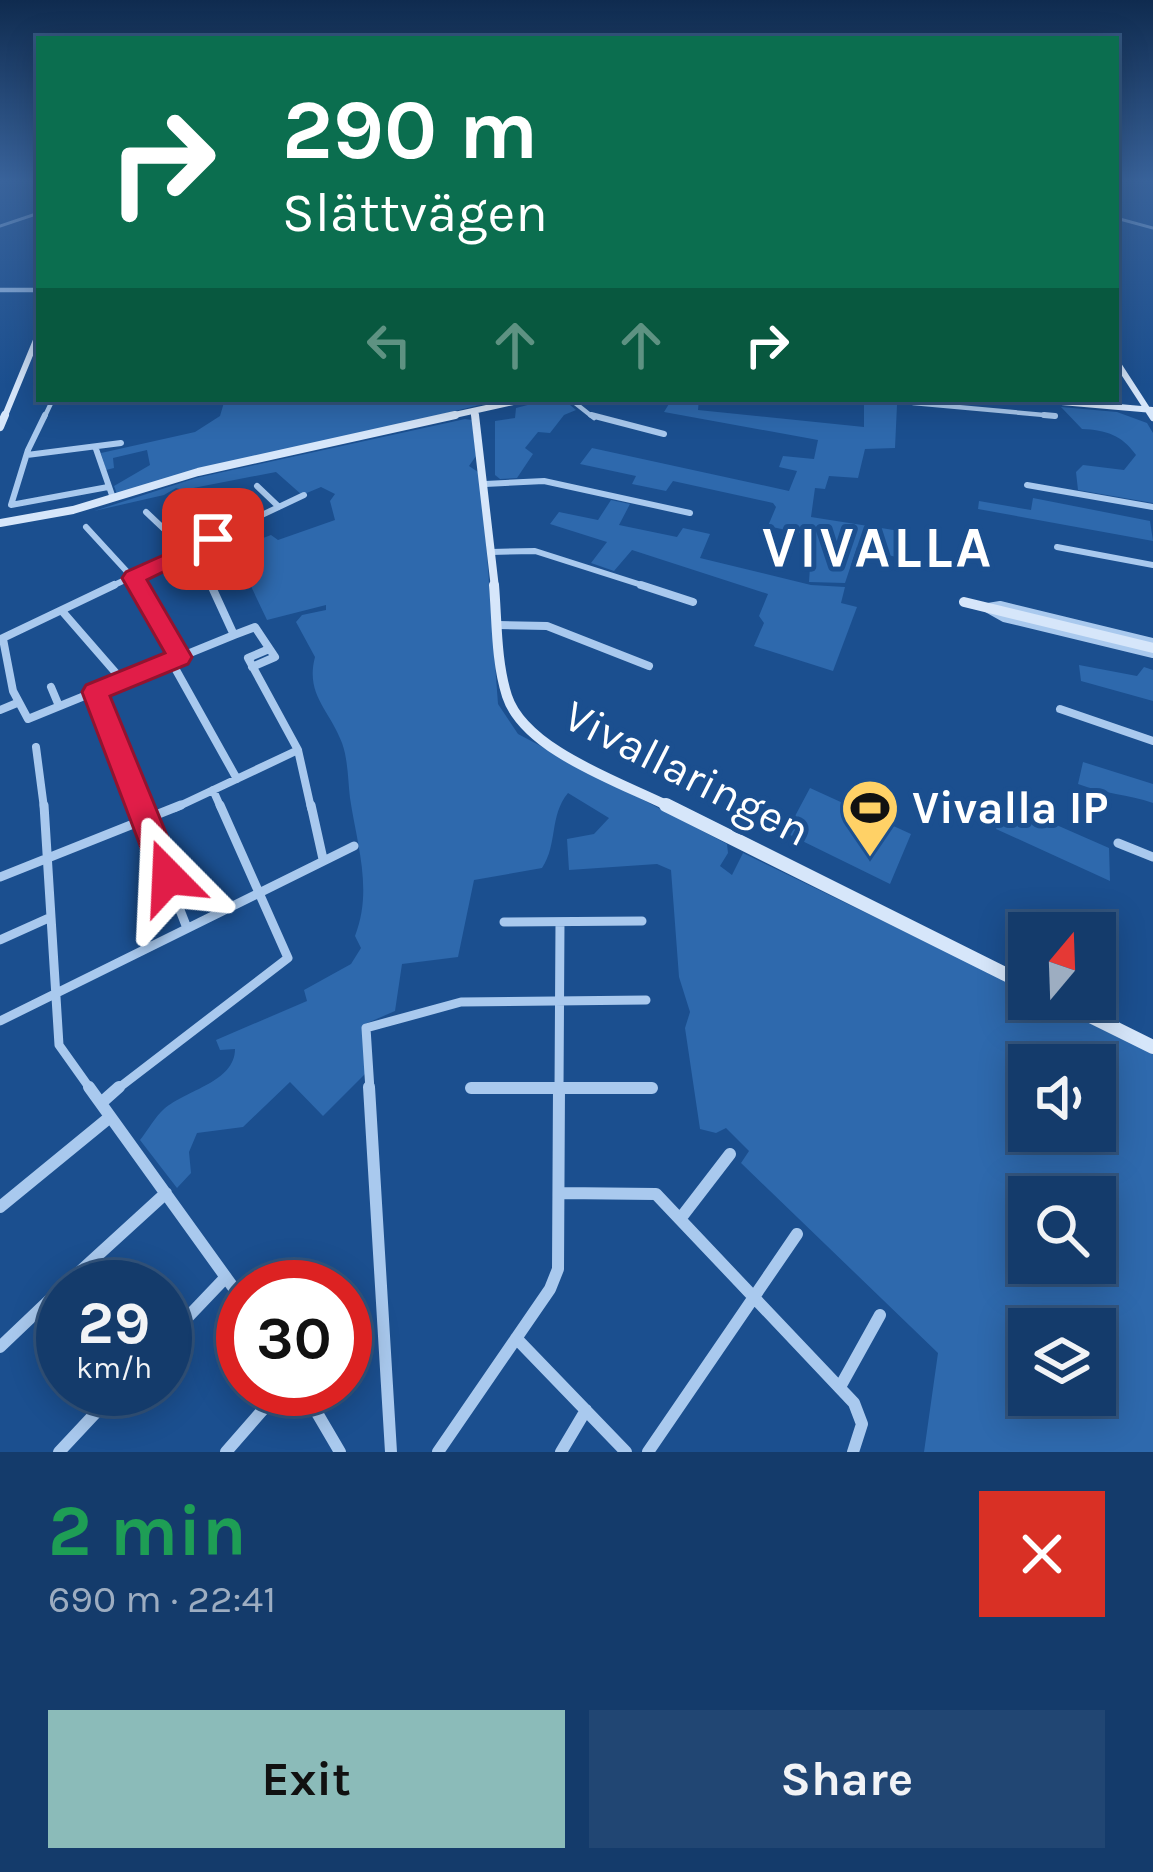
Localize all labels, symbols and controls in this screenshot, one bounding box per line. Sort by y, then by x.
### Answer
text: 290 m [282,81,538,179]
icon: right [84,84,240,240]
text: Slättvägen [282,181,548,245]
icon: left [356,312,422,378]
icon: ahead [482,312,548,378]
icon: ahead [608,312,674,378]
icon: right [734,312,800,378]
pin [162,488,264,590]
icon: arrive [180,506,246,572]
district label: VIVALLA [762,515,994,581]
street label: Vivallaringen [555,689,818,858]
sports icon: Vivalla IP [839,777,901,859]
place label: Vivalla IP [912,782,1109,834]
position arrow [105,814,231,940]
north arrow [1008,912,1116,1020]
map controls [1008,912,1116,1416]
button: sound [1008,1044,1116,1152]
button: search [1008,1176,1116,1284]
speed limit sign: 30 [216,1260,372,1416]
text: 29 [78,1288,150,1358]
button: layers [1008,1308,1116,1416]
text: km/h [76,1350,152,1386]
text: 2 min [48,1489,247,1573]
button: close [979,1491,1105,1617]
text: 690 m · 22:41 [48,1576,276,1622]
button: Exit [48,1710,565,1848]
button: Share [589,1710,1105,1848]

